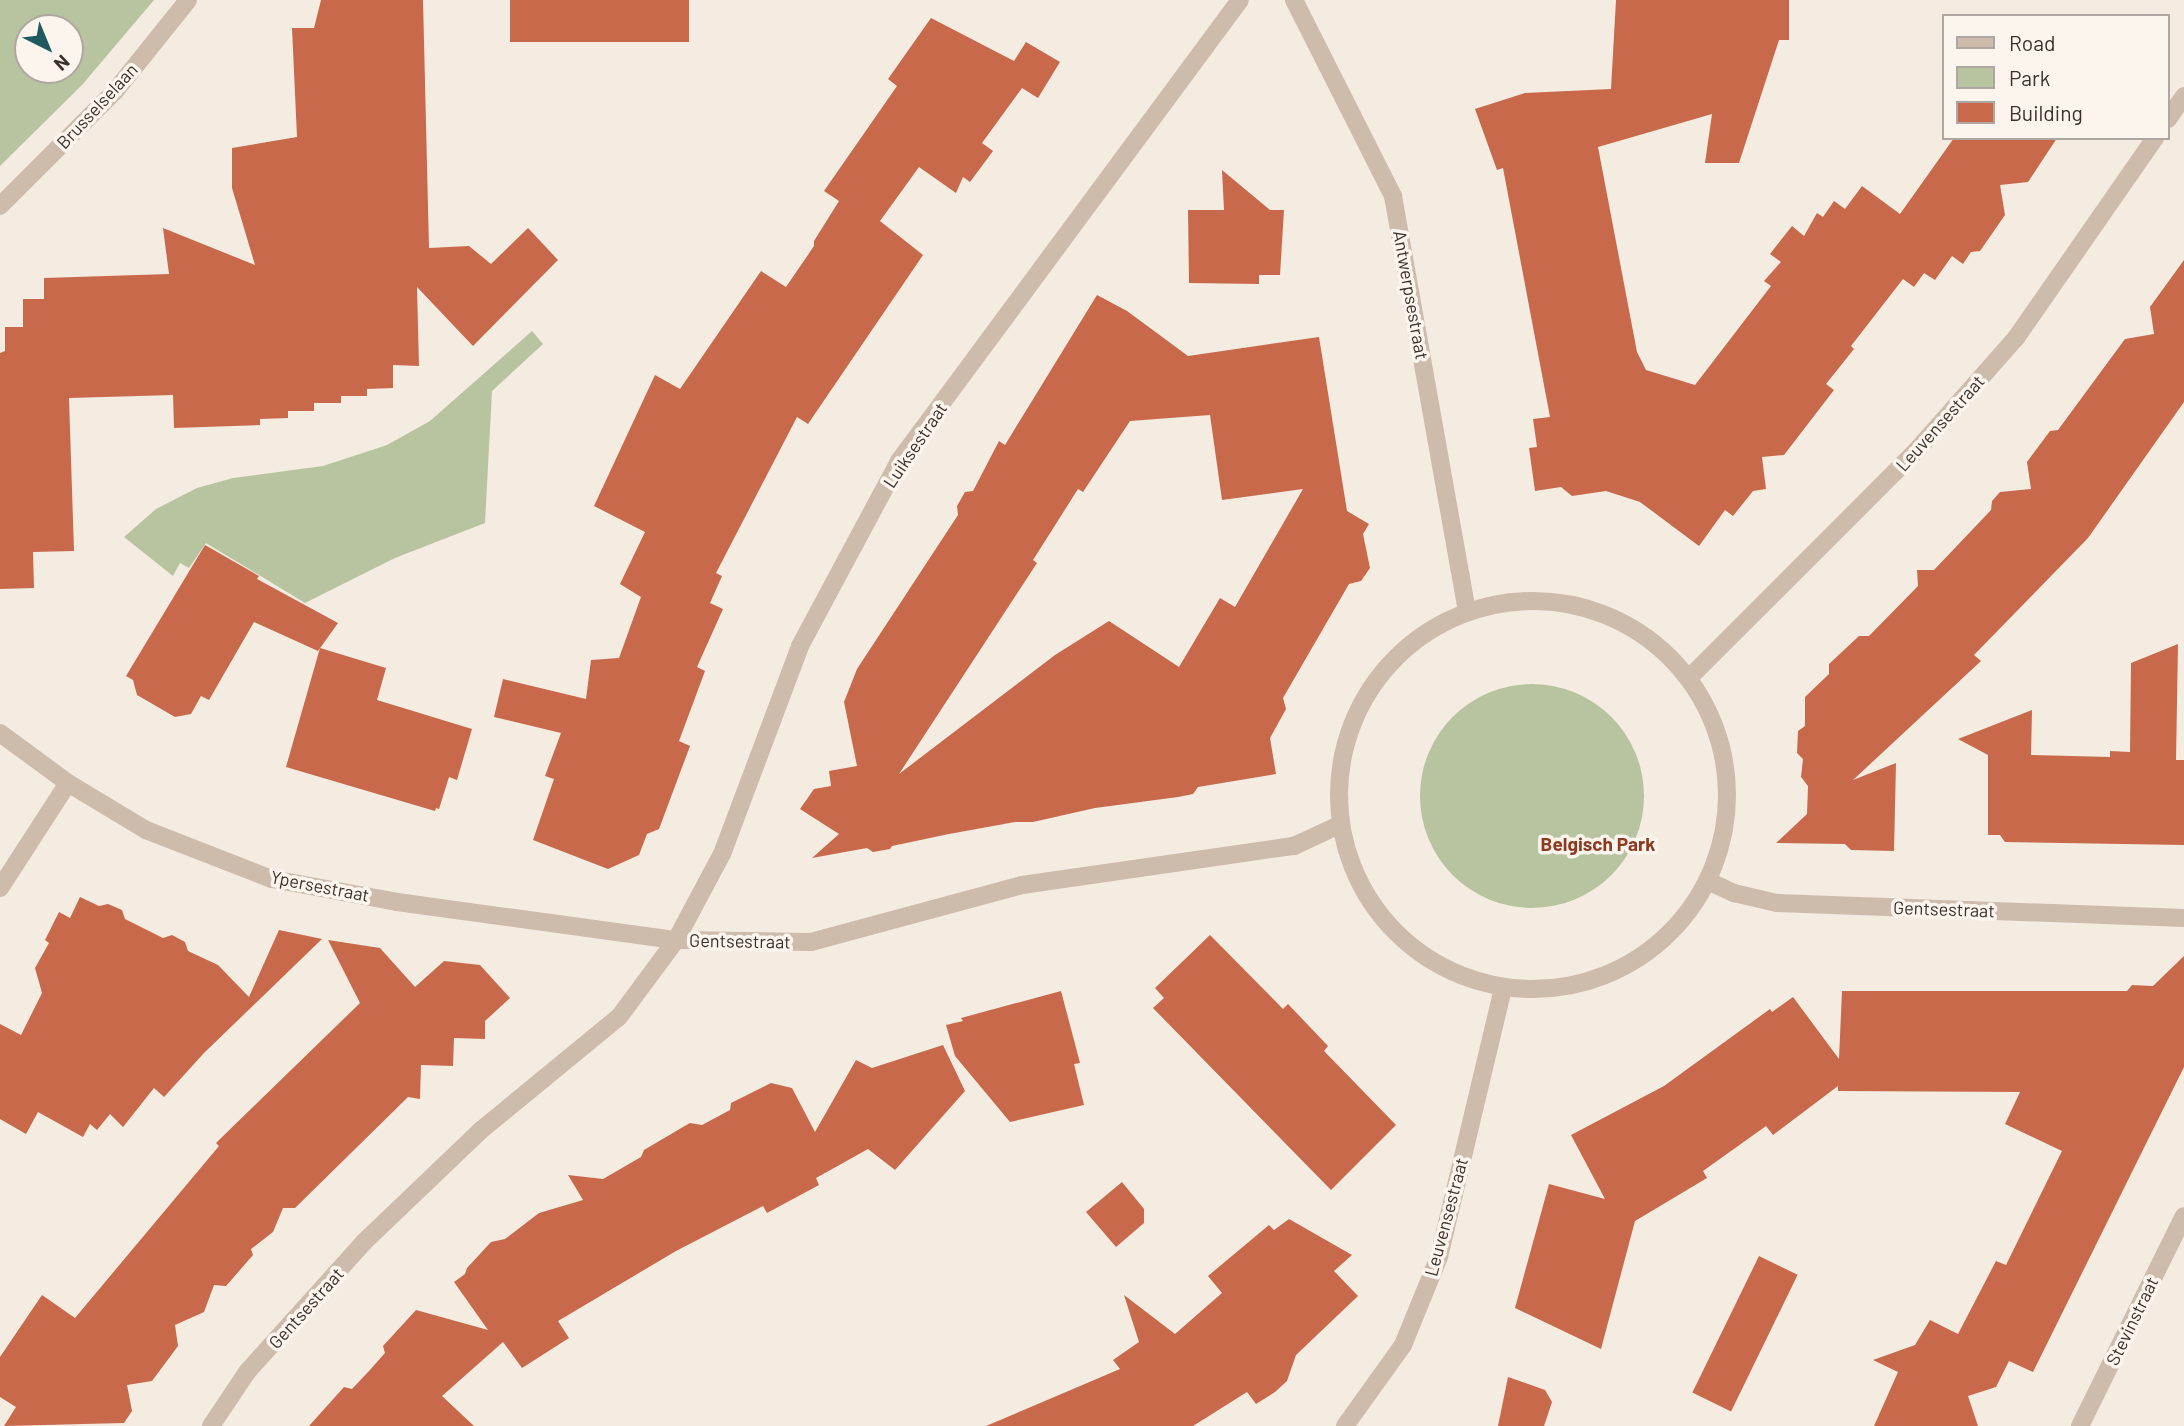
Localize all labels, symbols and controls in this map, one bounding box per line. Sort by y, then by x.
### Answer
north arrow [14,14,84,84]
legend [1942,14,2170,140]
text: Road [2009,30,2055,55]
text: N [50,51,75,76]
street label: Brusselselaan [52,59,142,153]
text: Park [2009,65,2050,90]
text: Building [2009,100,2083,125]
street label: Antwerpsestraat [1389,229,1433,361]
street label: Leuvensestraat [1891,371,1989,475]
street label: Luiksestraat [879,398,951,492]
district label: Belgisch Park [1541,833,1655,855]
street label: Ypersestraat [269,866,371,906]
street label: Gentsestraat [1893,896,1995,922]
street label: Gentsestraat [689,929,791,953]
street label: Leuvensestraat [1420,1155,1472,1279]
street label: Gentsestraat [264,1263,348,1353]
street label: Stevinstraat [2101,1273,2163,1369]

